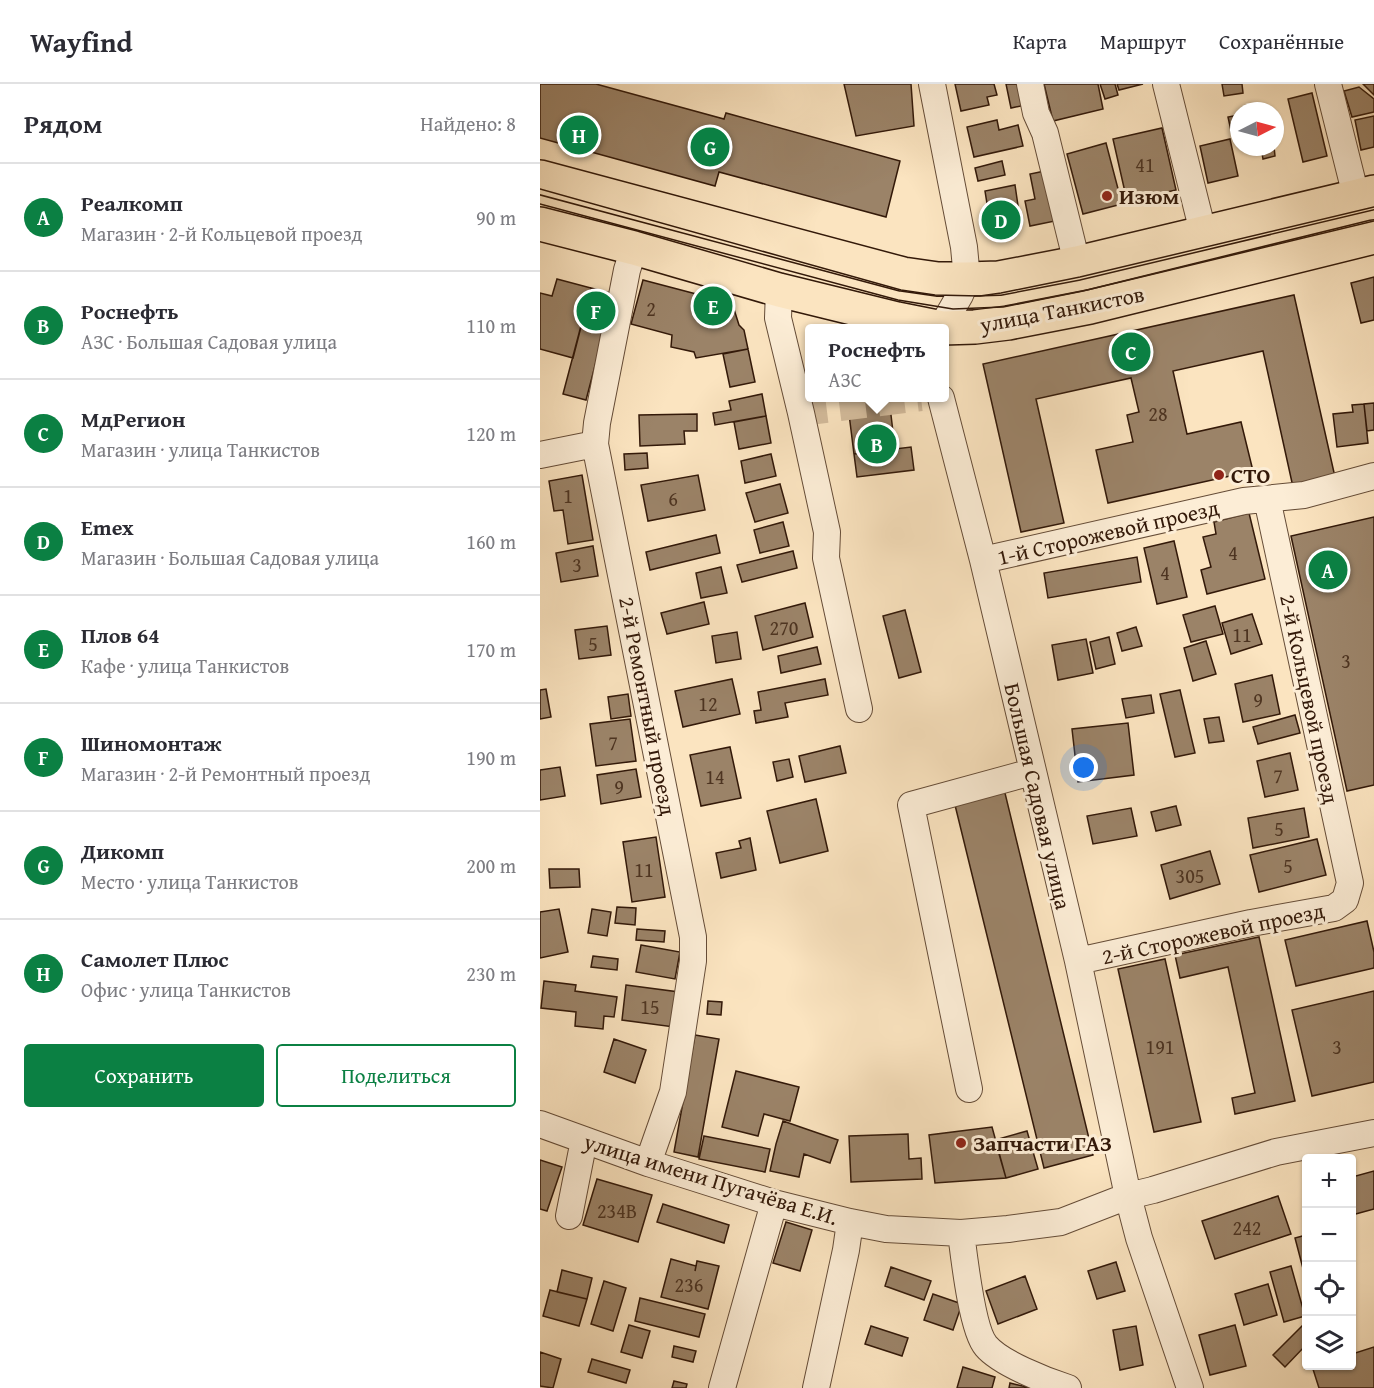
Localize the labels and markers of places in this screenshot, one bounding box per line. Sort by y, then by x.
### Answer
pin: H [560,112,598,158]
pin: G [690,124,730,170]
place label: Изюм [1119,180,1179,212]
marker: Изюм [1100,189,1114,203]
pin: D [982,198,1020,242]
pin: E [694,284,732,328]
pin: F [576,288,616,334]
pin: C [1112,330,1150,374]
pin: B [858,422,896,466]
place label: СТО [1231,459,1270,491]
marker: СТО [1212,468,1226,482]
pin: A [1308,548,1348,592]
place label: Запчасти ГАЗ [973,1127,1112,1159]
marker: Запчасти ГАЗ [954,1136,968,1150]

